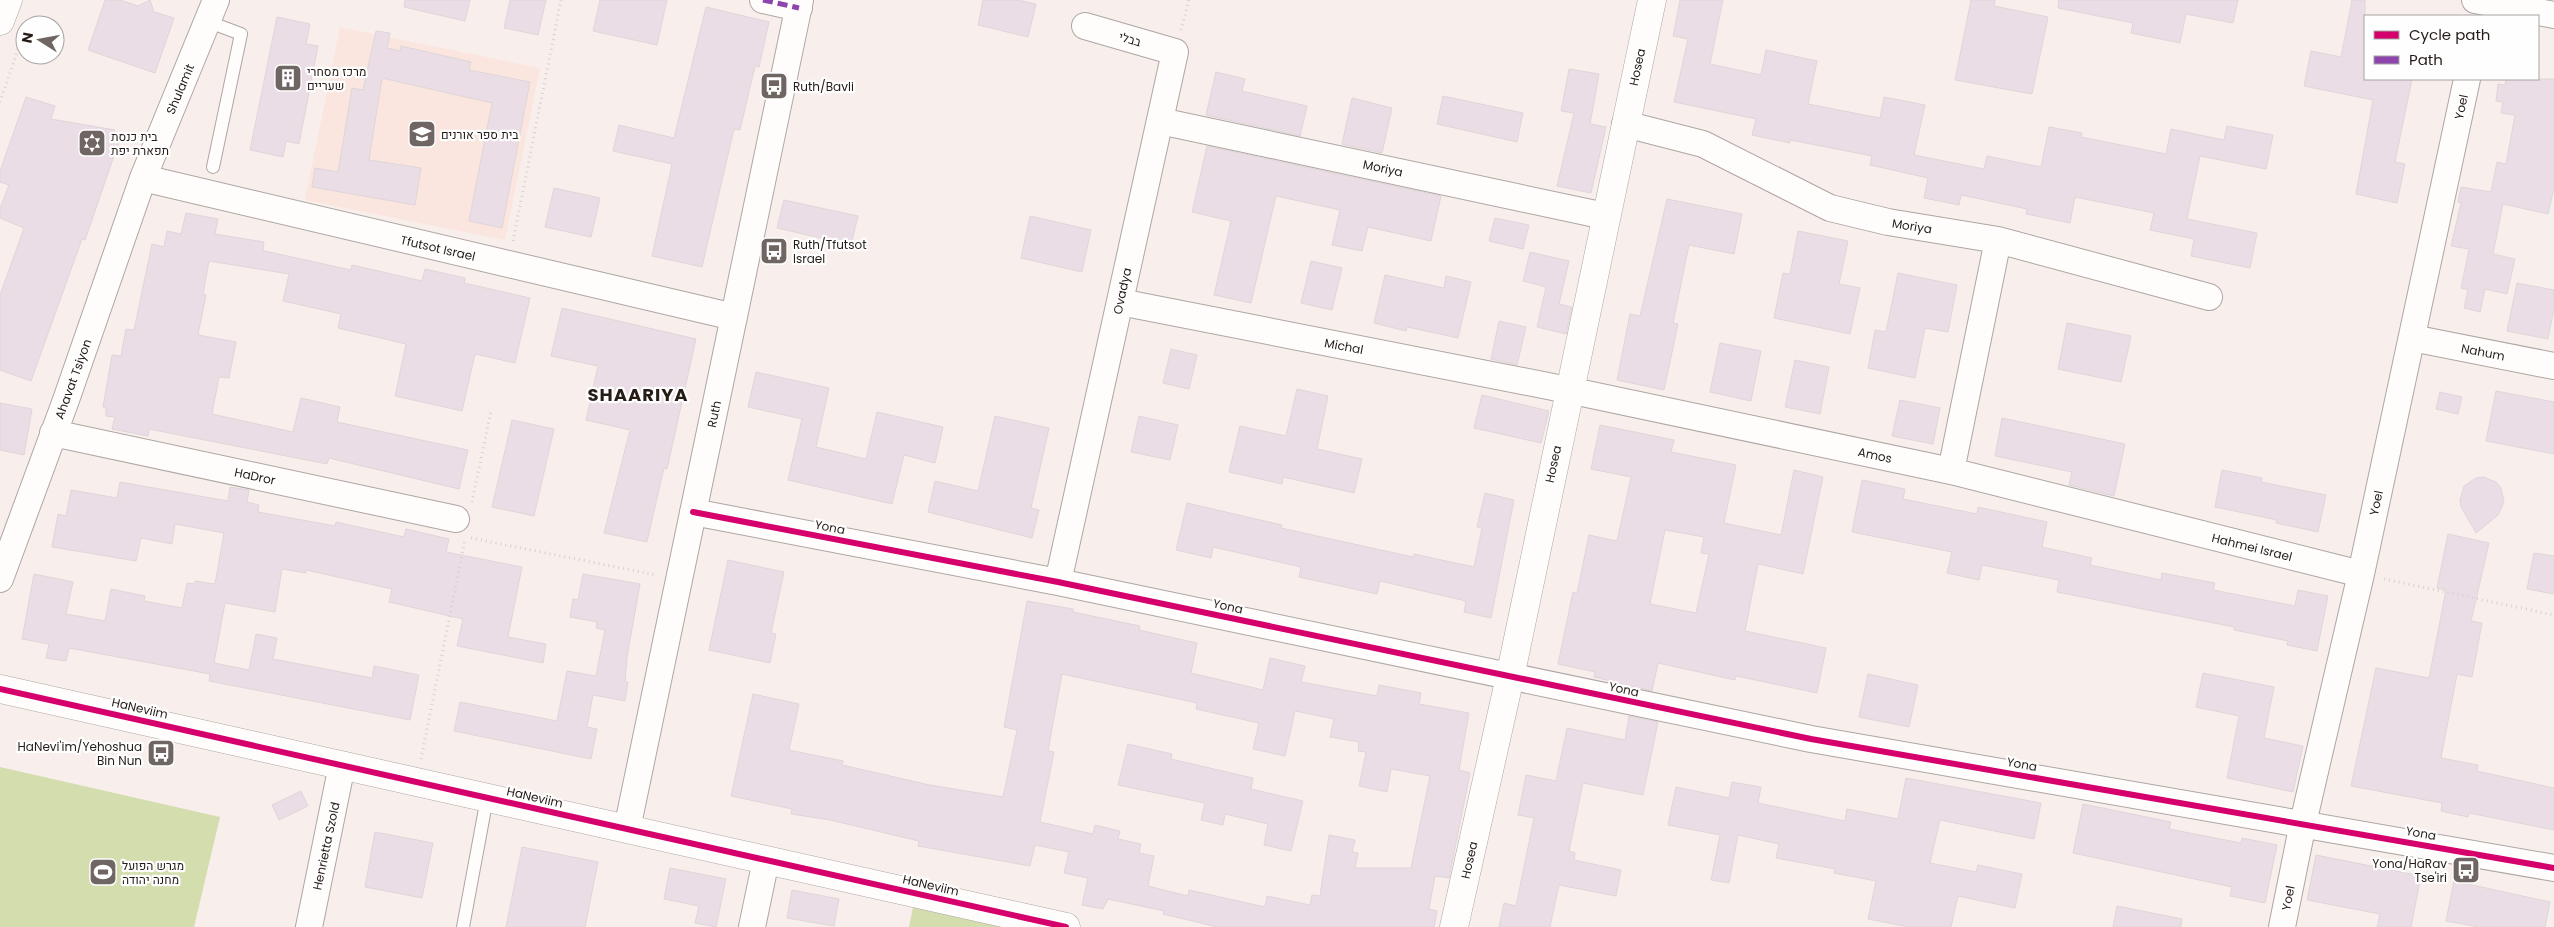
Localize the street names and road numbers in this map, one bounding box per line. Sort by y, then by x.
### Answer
street label: בבלי [1117,28,1144,50]
street label: Hosea [1625,47,1649,87]
street label: Shulamit [162,61,198,117]
street label: Yoel [2450,93,2472,121]
street label: Moriya [1362,155,1404,181]
street label: Moriya [1891,214,1933,238]
street label: Tfutsot Israel [399,231,477,265]
street label: Ovadya [1109,266,1135,316]
street label: Michal [1323,334,1365,358]
street label: Ahavat Tsiyon [51,337,95,421]
street label: Nahum [2460,339,2506,365]
street label: Ruth [703,399,725,429]
street label: Amos [1856,443,1894,467]
street label: Hosea [1541,444,1565,484]
street label: HaDror [233,463,278,489]
street label: Yoel [2365,489,2387,517]
street label: Yona [813,516,847,538]
street label: Hahmei Israel [2210,529,2294,565]
street label: Yona [1211,595,1245,617]
street label: Yona [1607,678,1641,700]
street label: HaNeviim [110,693,170,723]
street label: Yona [2006,753,2038,775]
street label: HaNeviim [505,782,565,812]
street label: Henrietta Szold [308,800,344,892]
street label: Yona [2405,822,2437,844]
street label: Hosea [1456,840,1482,880]
street label: HaNeviim [901,870,961,900]
street label: Yoel [2277,884,2299,912]

